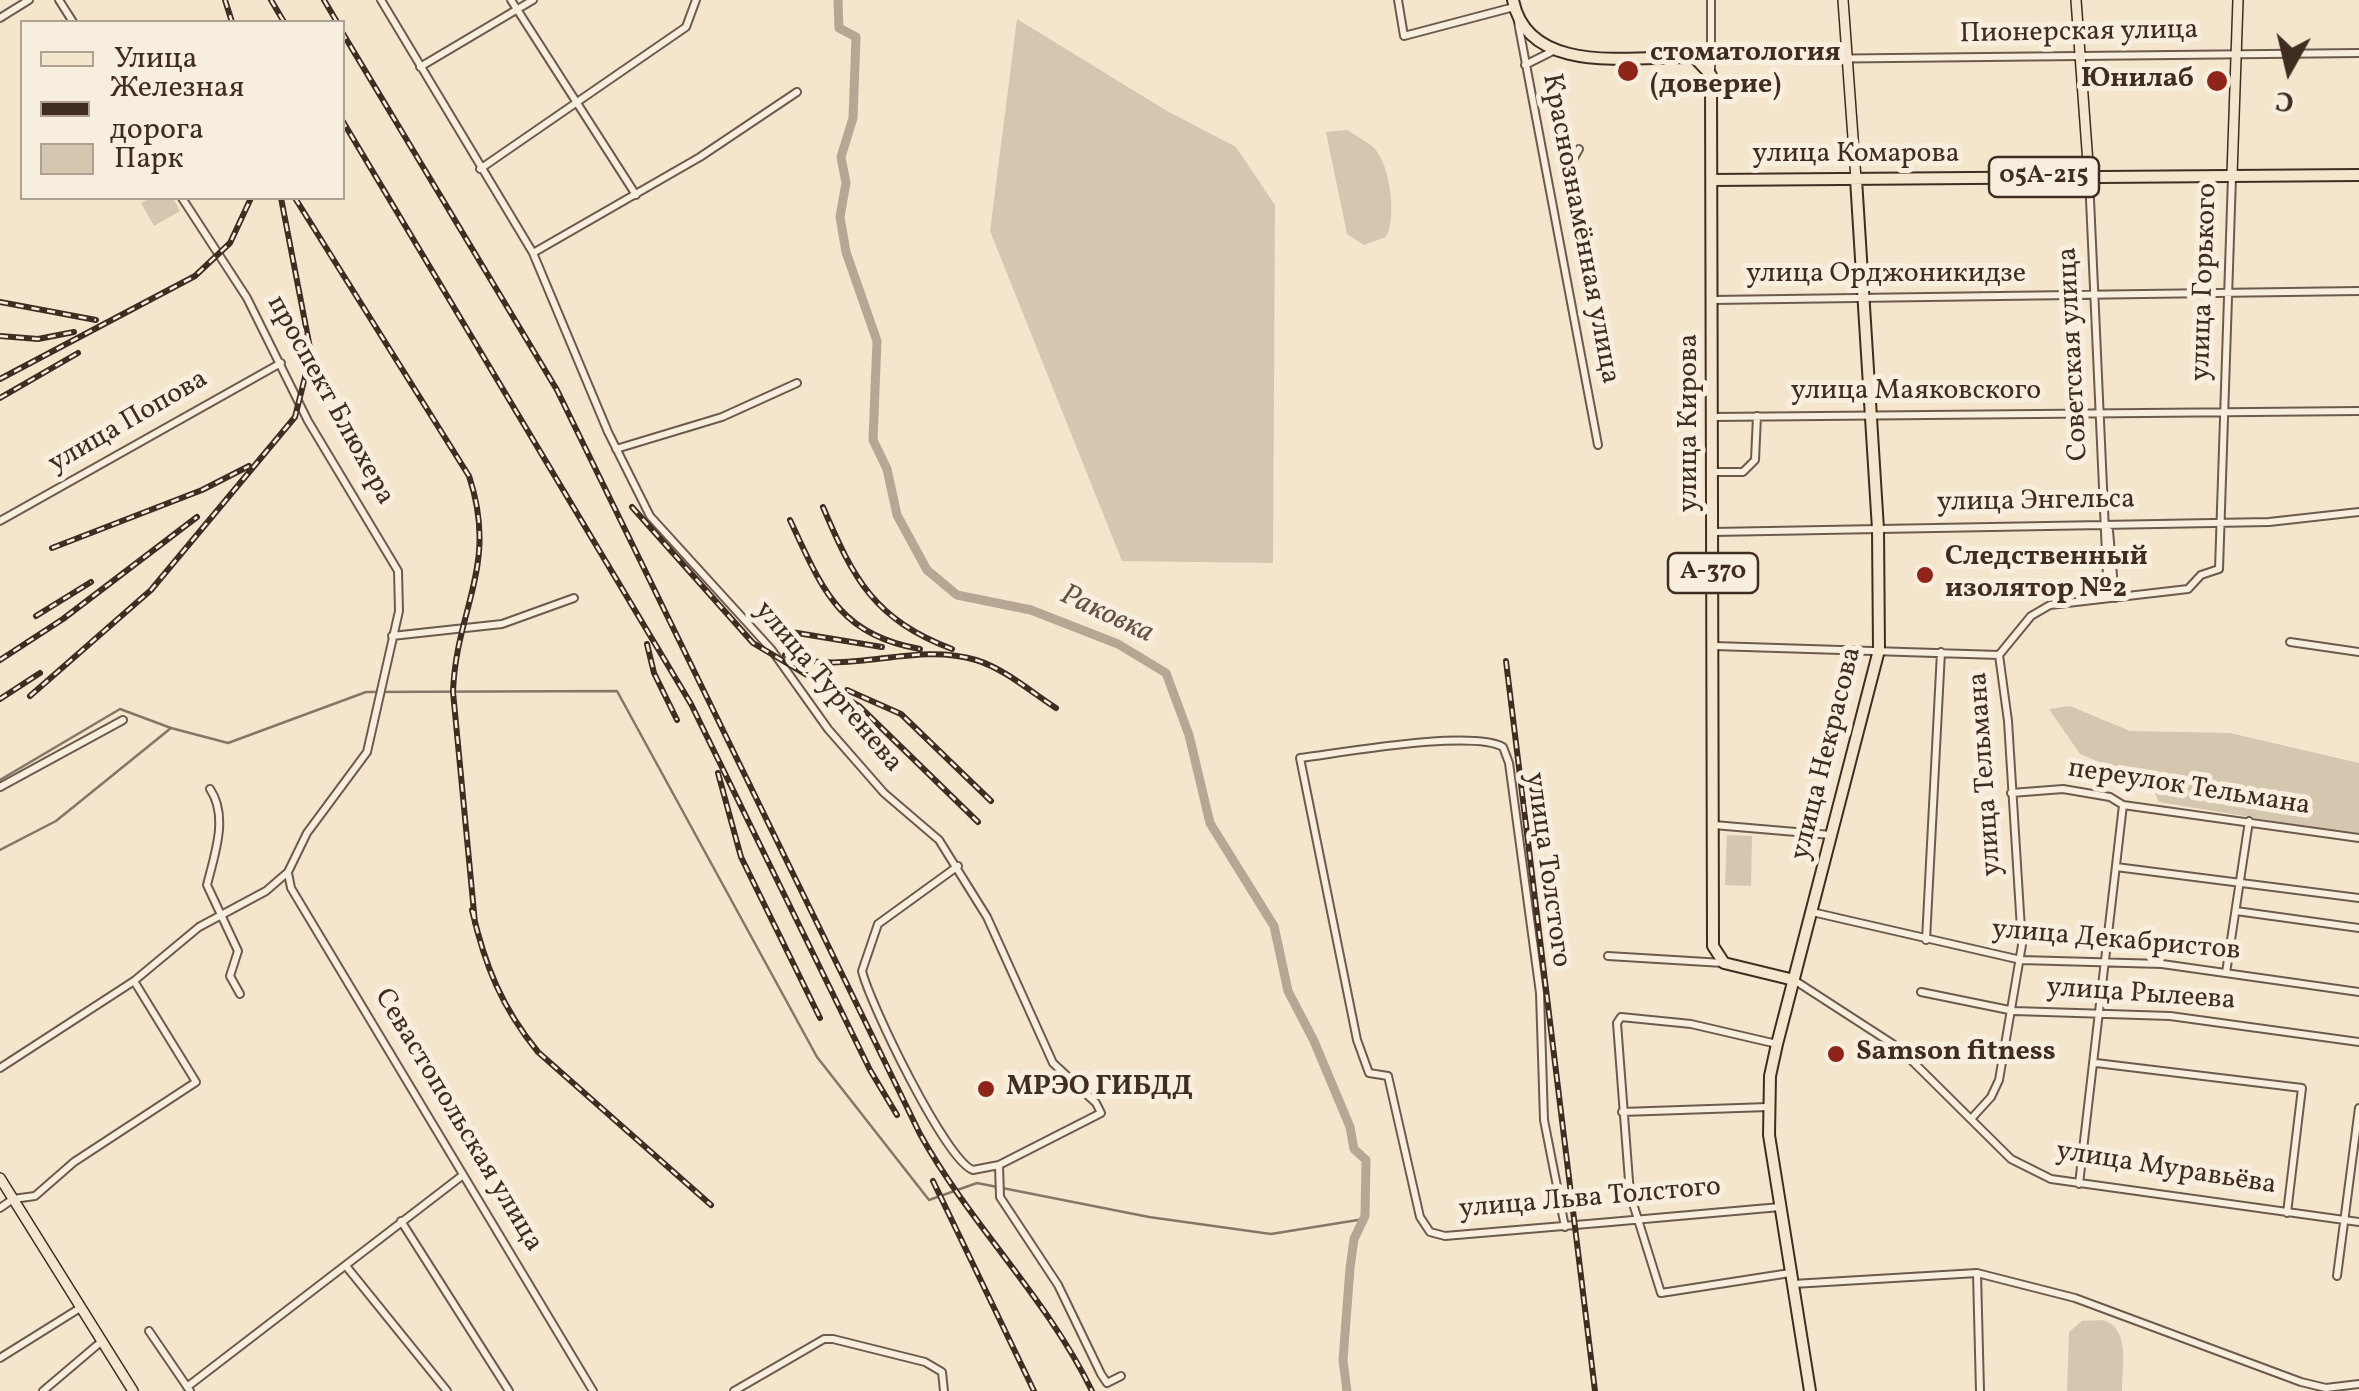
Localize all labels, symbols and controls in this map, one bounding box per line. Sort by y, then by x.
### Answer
street label: Пионерская улица [1959,15,2199,53]
legend [20,20,345,200]
north arrow [2239,20,2339,120]
text: Улица [114,38,197,80]
place label: стоматология (доверие) [1650,38,1841,104]
marker: стоматология (доверие) [1615,58,1641,84]
place label: Юнилаб [2081,64,2194,98]
text: Железная дорога [110,67,244,151]
marker: Юнилаб [2204,68,2230,94]
street label: Краснознамённая улица [1532,71,1626,387]
text: С [2273,80,2296,121]
text: Парк [114,138,183,180]
street label: улица Комарова [1752,139,1960,173]
road number: 05А-215 [1989,157,2099,197]
street label: улица Горького [2186,182,2226,382]
street label: Советская улица [2053,246,2097,462]
street label: улица Орджоникидзе [1746,259,2026,293]
street label: проспект Блюхера [258,290,400,512]
street label: улица Кирова [1674,334,1708,512]
street label: улица Попова [43,364,215,482]
street label: улица Маяковского [1791,376,2041,410]
street label: улица Энгельса [1937,484,2135,522]
place label: Следственный изолятор №2 [1945,542,2148,608]
road number: А-370 [1668,553,1758,593]
marker: Следственный изолятор №2 [1914,564,1936,586]
water label: Раковка [1053,579,1159,653]
street label: улица Тургенева [746,595,908,781]
street label: улица Некрасова [1785,644,1871,864]
street label: улица Тельмана [1963,671,2011,877]
street label: переулок Тельмана [2065,753,2313,825]
street label: улица Толстого [1516,770,1576,970]
street label: улица Декабристов [1990,914,2242,970]
street label: улица Рылеева [2045,973,2237,1019]
street label: Севастопольская улица [365,983,549,1259]
place label: Samson fitness [1856,1037,2056,1071]
marker: Samson fitness [1825,1043,1847,1065]
place label: МРЭО ГИБДД [1006,1072,1193,1106]
marker: МРЭО ГИБДД [975,1078,997,1100]
street label: улица Муравьёва [2053,1136,2279,1204]
street label: улица Льва Толстого [1458,1172,1722,1228]

